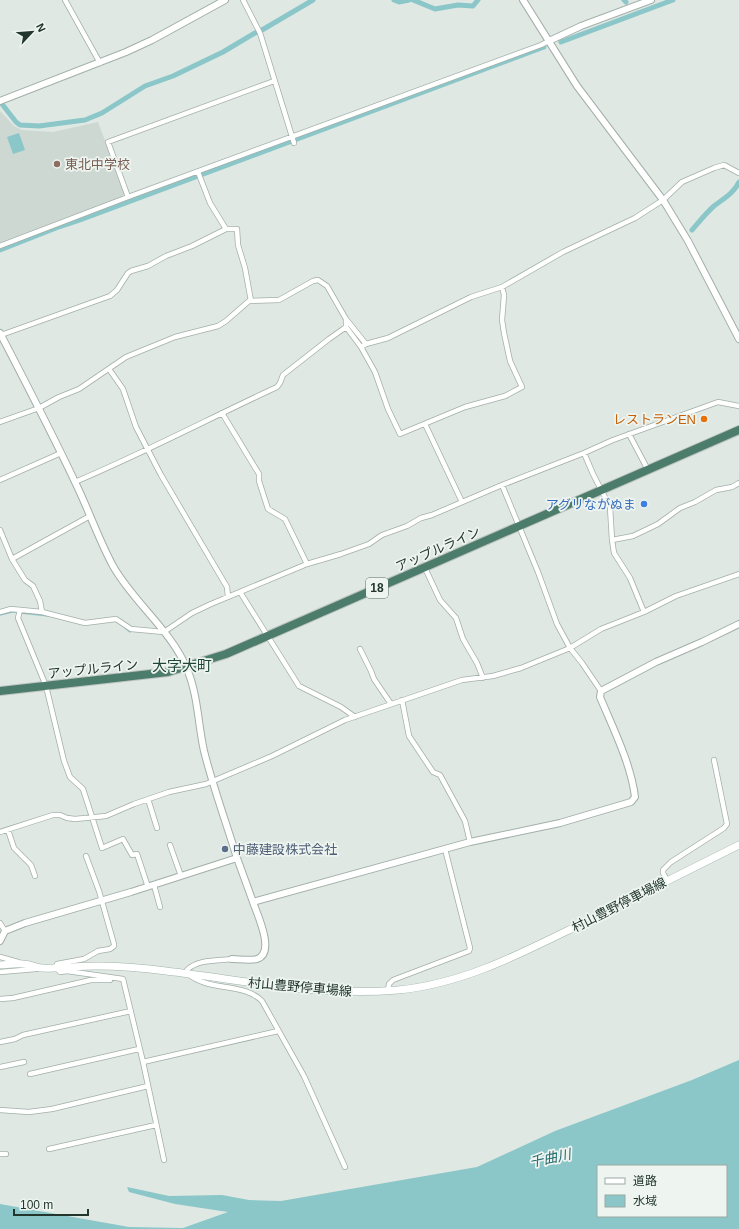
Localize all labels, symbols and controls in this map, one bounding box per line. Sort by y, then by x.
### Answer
north arrow [12,12,52,52]
text: N [34,21,48,34]
place label: 東北中学校 [65,157,130,172]
marker: 東北中学校 [52,159,62,169]
place label: レストランEN [613,412,696,427]
marker: レストランEN [699,414,709,424]
place label: アグリながぬま [546,497,636,512]
marker: アグリながぬま [639,499,649,509]
street label: アップルライン [393,524,483,574]
road number: 18 [366,578,388,598]
street label: アップルライン [47,657,139,681]
district label: 大字大町 [152,657,212,674]
place label: 中藤建設株式会社 [233,842,337,857]
marker: 中藤建設株式会社 [220,844,230,854]
street label: 村山豊野停車場線 [569,875,669,935]
street label: 村山豊野停車場線 [248,975,352,999]
water label: 千曲川 [528,1145,574,1170]
legend [597,1165,727,1217]
text: 道路 [633,1174,657,1188]
scale bar [14,1191,88,1217]
text: 水域 [633,1194,657,1208]
text: 100 m [20,1198,53,1212]

